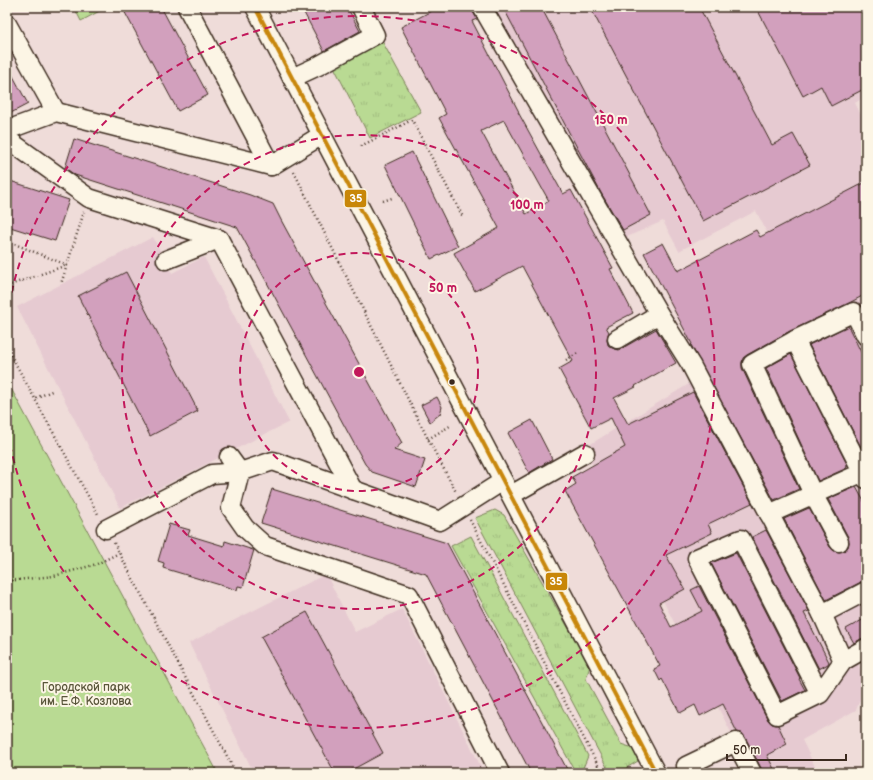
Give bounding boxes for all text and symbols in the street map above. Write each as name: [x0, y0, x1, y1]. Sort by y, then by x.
text: 150 m: [595, 113, 627, 128]
line badge: 35: [344, 189, 367, 208]
text: 35: [350, 192, 363, 205]
text: 100 m: [510, 198, 544, 213]
text: 50 m: [429, 281, 457, 296]
centre of rings: [352, 365, 366, 379]
unlabelled marker: [447, 377, 457, 387]
line badge: 35: [545, 572, 568, 591]
text: 35: [550, 575, 563, 588]
park label: Городской парк им. Е.Ф. Козлова: [40, 680, 132, 709]
scale bar: [727, 736, 846, 762]
text: 50 m: [733, 743, 760, 758]

